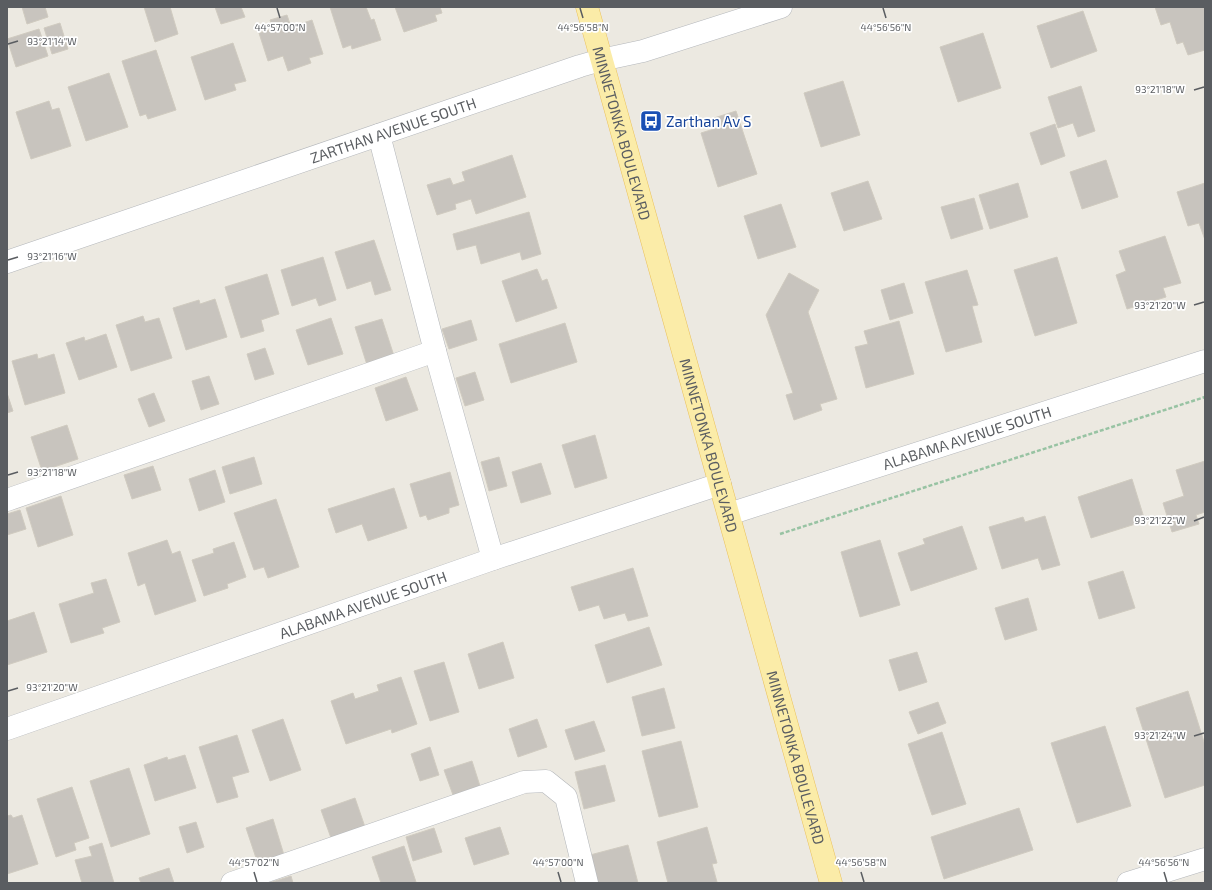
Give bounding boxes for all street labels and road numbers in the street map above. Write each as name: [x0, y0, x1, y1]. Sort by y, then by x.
street label: MINNETONKA BOULEVARD: [589, 44, 655, 222]
street label: ZARTHAN AVENUE SOUTH: [308, 93, 479, 167]
street label: MINNETONKA BOULEVARD: [676, 356, 742, 534]
street label: ALABAMA AVENUE SOUTH: [880, 402, 1054, 473]
street label: ALABAMA AVENUE SOUTH: [277, 567, 449, 642]
street label: MINNETONKA BOULEVARD: [763, 668, 829, 846]

